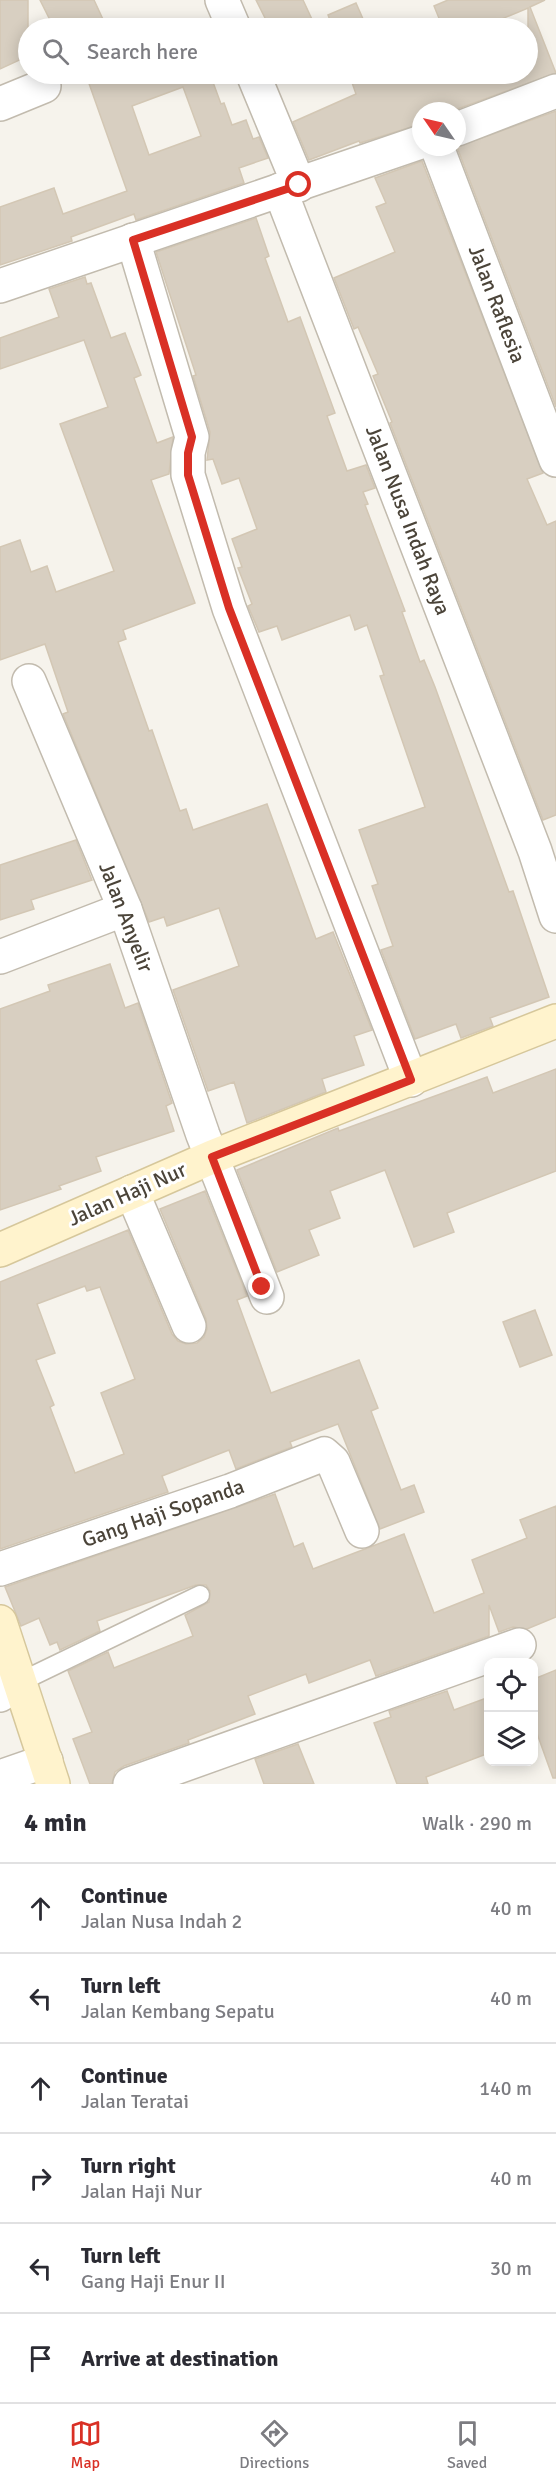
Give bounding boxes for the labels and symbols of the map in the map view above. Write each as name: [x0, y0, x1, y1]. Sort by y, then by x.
north arrow: [412, 102, 466, 156]
route start: [285, 171, 311, 197]
street label: Jalan Raflesia: [463, 241, 531, 367]
street label: Jalan Nusa Indah Raya: [360, 421, 456, 619]
street label: Jalan Anyelir: [93, 858, 159, 976]
street label: Jalan Haji Nur: [64, 1156, 191, 1232]
route end: [248, 1273, 274, 1299]
street label: Gang Haji Sopanda: [78, 1473, 248, 1553]

